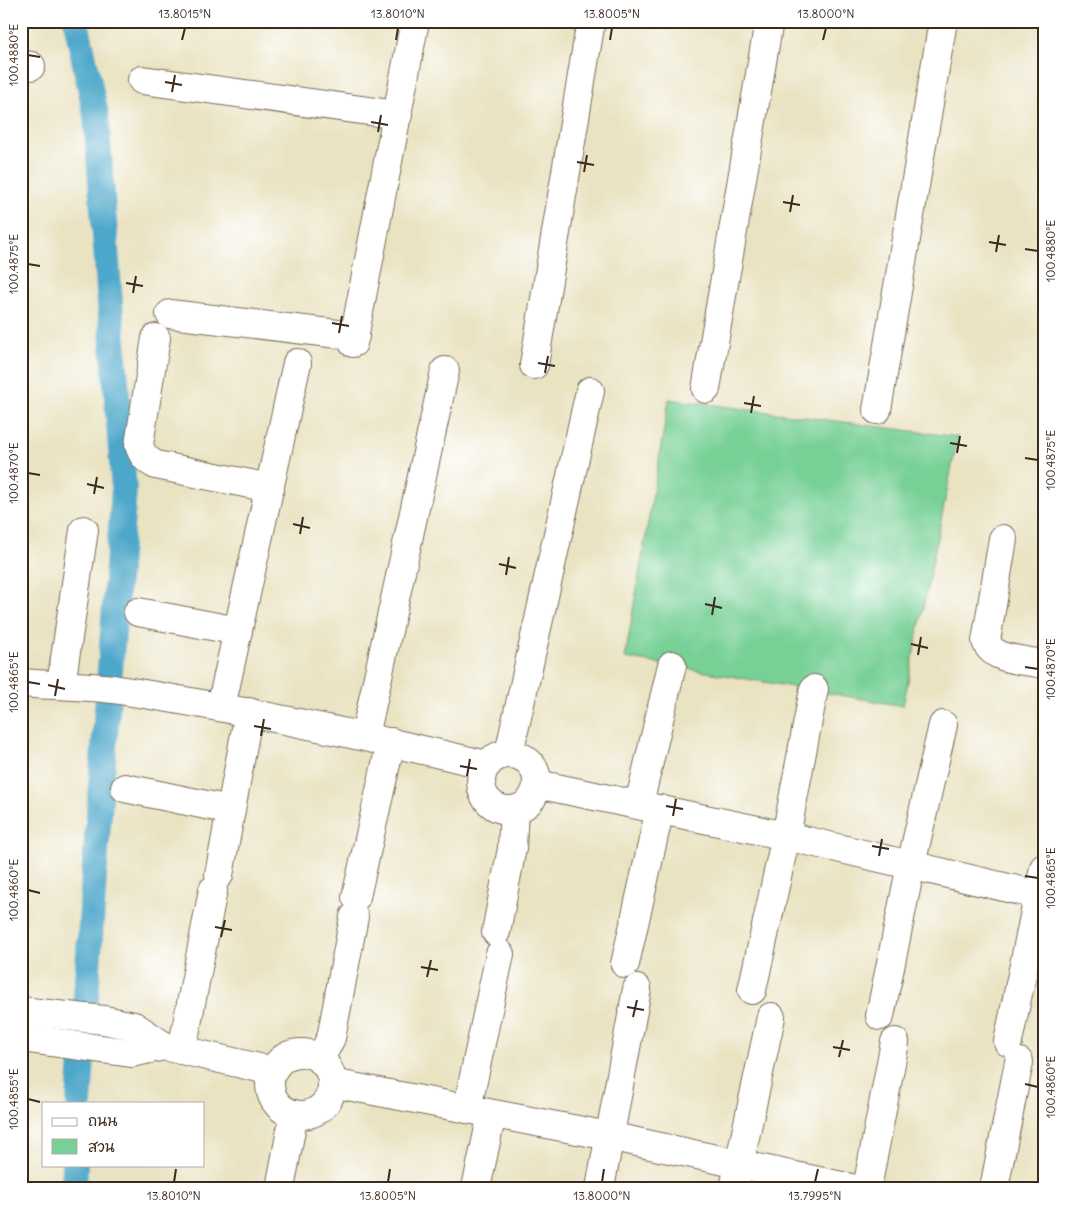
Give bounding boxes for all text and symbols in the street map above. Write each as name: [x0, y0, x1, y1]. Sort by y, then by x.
text: 13.8015°N: [159, 6, 211, 21]
text: 13.8010°N: [371, 6, 425, 21]
text: 13.8005°N: [584, 6, 640, 21]
text: 13.8000°N: [798, 6, 854, 21]
text: 100.4880°E: [6, 24, 21, 86]
text: 100.4880°E: [1043, 220, 1058, 282]
text: 100.4875°E: [6, 234, 21, 294]
text: 100.4875°E: [1043, 430, 1058, 490]
text: 100.4870°E: [6, 442, 21, 504]
text: 100.4870°E: [1043, 638, 1058, 700]
text: 100.4865°E: [6, 651, 21, 713]
text: 100.4865°E: [1043, 847, 1058, 909]
text: 100.4860°E: [6, 859, 21, 921]
text: 100.4860°E: [1043, 1056, 1058, 1118]
text: 100.4855°E: [6, 1068, 21, 1130]
legend: [42, 1102, 205, 1166]
text: ถนน: [88, 1111, 117, 1130]
text: สวน: [88, 1137, 115, 1156]
text: 13.8010°N: [147, 1188, 201, 1203]
text: 13.8005°N: [360, 1188, 416, 1203]
text: 13.8000°N: [574, 1188, 630, 1203]
text: 13.7995°N: [789, 1188, 841, 1203]

